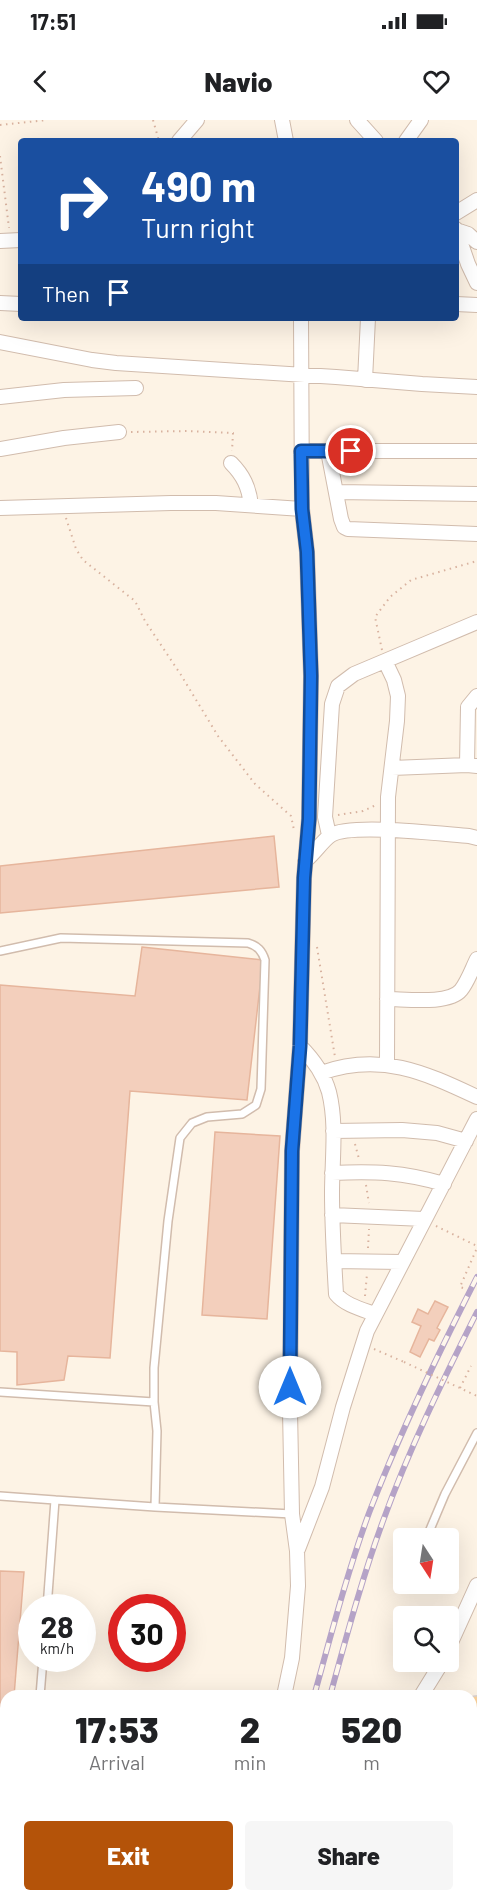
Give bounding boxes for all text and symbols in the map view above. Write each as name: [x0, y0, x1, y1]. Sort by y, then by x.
text: 17:51: [30, 8, 76, 34]
icon: back: [24, 65, 57, 98]
text: Navio: [204, 65, 273, 97]
icon: heart: [420, 65, 453, 98]
text: 490 m: [141, 160, 256, 210]
icon: right: [42, 162, 120, 240]
text: Turn right: [141, 211, 255, 243]
icon: arrive: [102, 276, 135, 309]
text: Then: [42, 280, 90, 306]
pin: [325, 425, 376, 476]
icon: arrive: [334, 434, 367, 467]
position arrow: [258, 1355, 322, 1419]
north arrow: [393, 1528, 459, 1594]
map controls: [393, 1528, 459, 1672]
speed limit sign: 30: [108, 1594, 186, 1672]
button: search: [393, 1606, 459, 1672]
text: 28: [40, 1608, 74, 1644]
text: km/h: [40, 1639, 74, 1657]
text: 17:53: [75, 1707, 159, 1750]
text: 2: [240, 1707, 260, 1750]
text: 520: [341, 1707, 402, 1750]
text: Arrival: [89, 1750, 145, 1774]
text: min: [234, 1750, 266, 1774]
text: m: [363, 1750, 380, 1774]
button: Exit: [24, 1821, 233, 1890]
button: Share: [245, 1821, 453, 1890]

